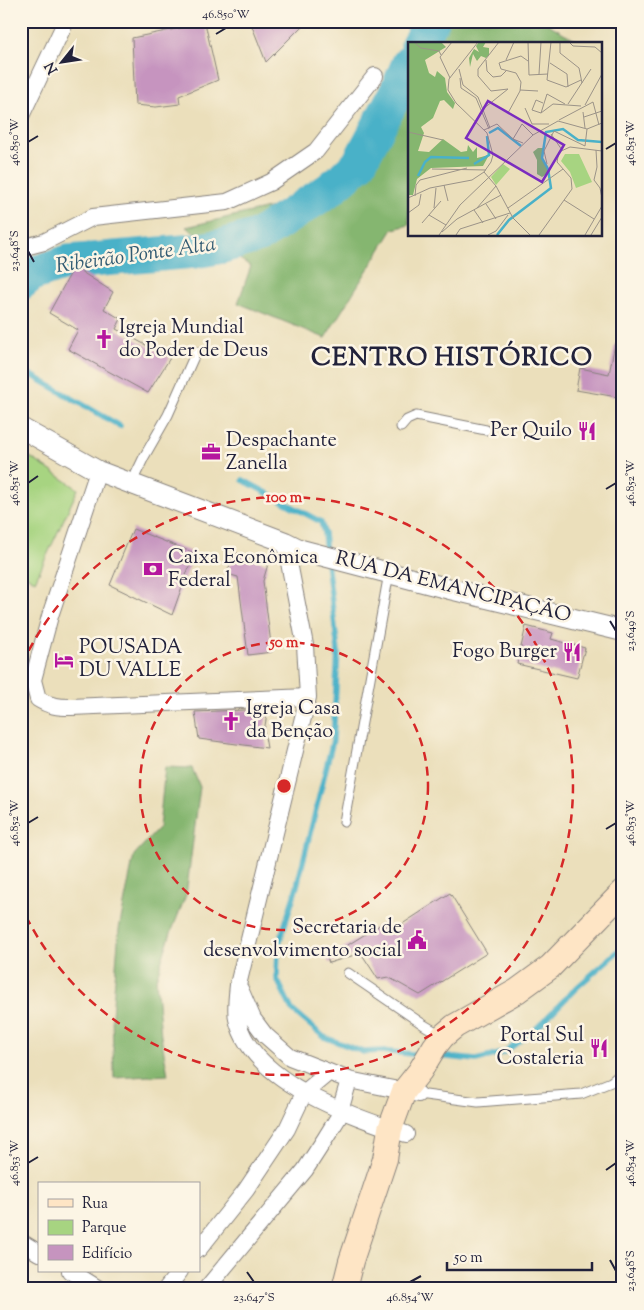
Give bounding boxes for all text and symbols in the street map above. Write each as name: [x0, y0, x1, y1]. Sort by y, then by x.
text: 46.850°W: [202, 6, 250, 24]
north arrow: [38, 38, 88, 88]
inset map: [408, 42, 602, 236]
text: N: [41, 58, 64, 77]
text: 46.850°W: [6, 118, 24, 166]
text: 46.851°W: [622, 120, 640, 166]
text: 23.648°S: [6, 230, 24, 272]
water label: Ribeirão Ponte Alta: [54, 230, 218, 282]
place label: Igreja Mundial do Poder de Deus: [119, 314, 268, 366]
church icon: Igreja Mundial do Poder de Deus: [93, 328, 115, 350]
district label: CENTRO HISTÓRICO: [311, 340, 593, 377]
place label: Per Quilo: [490, 417, 572, 446]
restaurant icon: Per Quilo: [576, 420, 598, 442]
place label: Despachante Zanella: [226, 427, 337, 479]
office icon: Despachante Zanella: [200, 441, 222, 463]
text: 46.852°W: [622, 459, 640, 506]
text: 46.851°W: [6, 460, 24, 506]
text: 100 m: [266, 488, 303, 509]
place label: Caixa Econômica Federal: [168, 544, 318, 596]
street label: RUA DA EMANCIPAÇÃO: [332, 545, 574, 631]
bank icon: Caixa Econômica Federal: [142, 558, 164, 580]
text: 23.649°S: [622, 611, 640, 651]
text: 50 m: [269, 633, 299, 654]
place label: POUSADA DU VALLE: [79, 634, 182, 686]
place label: Fogo Burger: [452, 638, 557, 667]
restaurant icon: Fogo Burger: [561, 641, 583, 663]
hotel icon: POUSADA DU VALLE: [53, 649, 75, 671]
place label: Igreja Casa da Benção: [246, 695, 340, 747]
church icon: Igreja Casa da Benção: [220, 710, 242, 732]
centre of rings: [275, 777, 293, 795]
text: 46.852°W: [6, 799, 24, 846]
text: 46.853°W: [622, 799, 640, 846]
place label: Secretaria de desenvolvimento social: [203, 914, 402, 966]
public building icon: Secretaria de desenvolvimento social: [406, 929, 428, 951]
place label: Portal Sul Costaleria: [496, 1022, 584, 1074]
restaurant icon: Portal Sul Costaleria: [588, 1037, 610, 1059]
text: 46.853°W: [6, 1139, 24, 1186]
text: 46.854°W: [622, 1139, 640, 1187]
legend: [38, 1182, 200, 1272]
text: Rua: [82, 1194, 108, 1215]
text: Parque: [82, 1218, 126, 1239]
scale bar: [447, 1240, 592, 1272]
text: Edifício: [82, 1244, 132, 1265]
text: 50 m: [453, 1248, 483, 1269]
text: 23.648°S: [622, 1250, 640, 1292]
text: 23.647°S: [233, 1289, 275, 1307]
text: 46.854°W: [386, 1289, 434, 1307]

